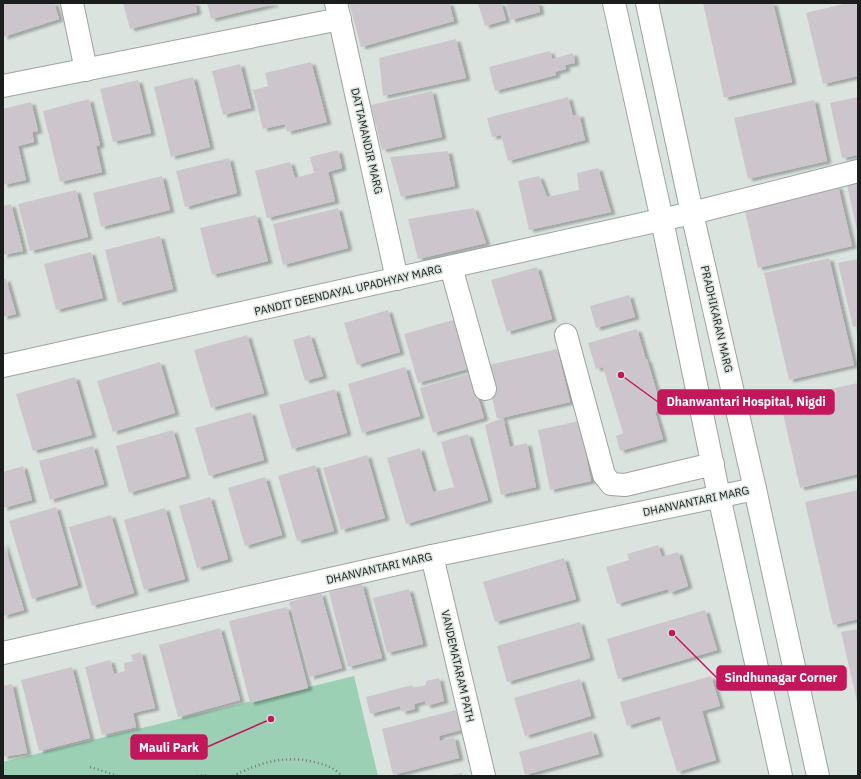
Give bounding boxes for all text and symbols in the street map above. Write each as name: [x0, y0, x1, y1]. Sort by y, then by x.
street label: DATTAMANDIR MARG: [348, 87, 386, 195]
street label: PANDIT DEENDAYAL UPADHYAY MARG: [253, 262, 443, 318]
street label: PRADHIKARAN MARG: [698, 264, 736, 374]
callout: Dhanwantari Hospital, Nigdi: [658, 390, 834, 414]
text: Dhanwantari Hospital, Nigdi: [666, 394, 826, 409]
street label: DHANVANTARI MARG: [642, 483, 750, 519]
street label: DHANVANTARI MARG: [325, 549, 433, 587]
street label: VANDEMATARAM PATH: [438, 608, 478, 724]
callout: Sindhunagar Corner: [717, 666, 846, 690]
text: Sindhunagar Corner: [725, 670, 838, 685]
callout: Mauli Park: [131, 735, 207, 759]
text: Mauli Park: [139, 740, 199, 755]

